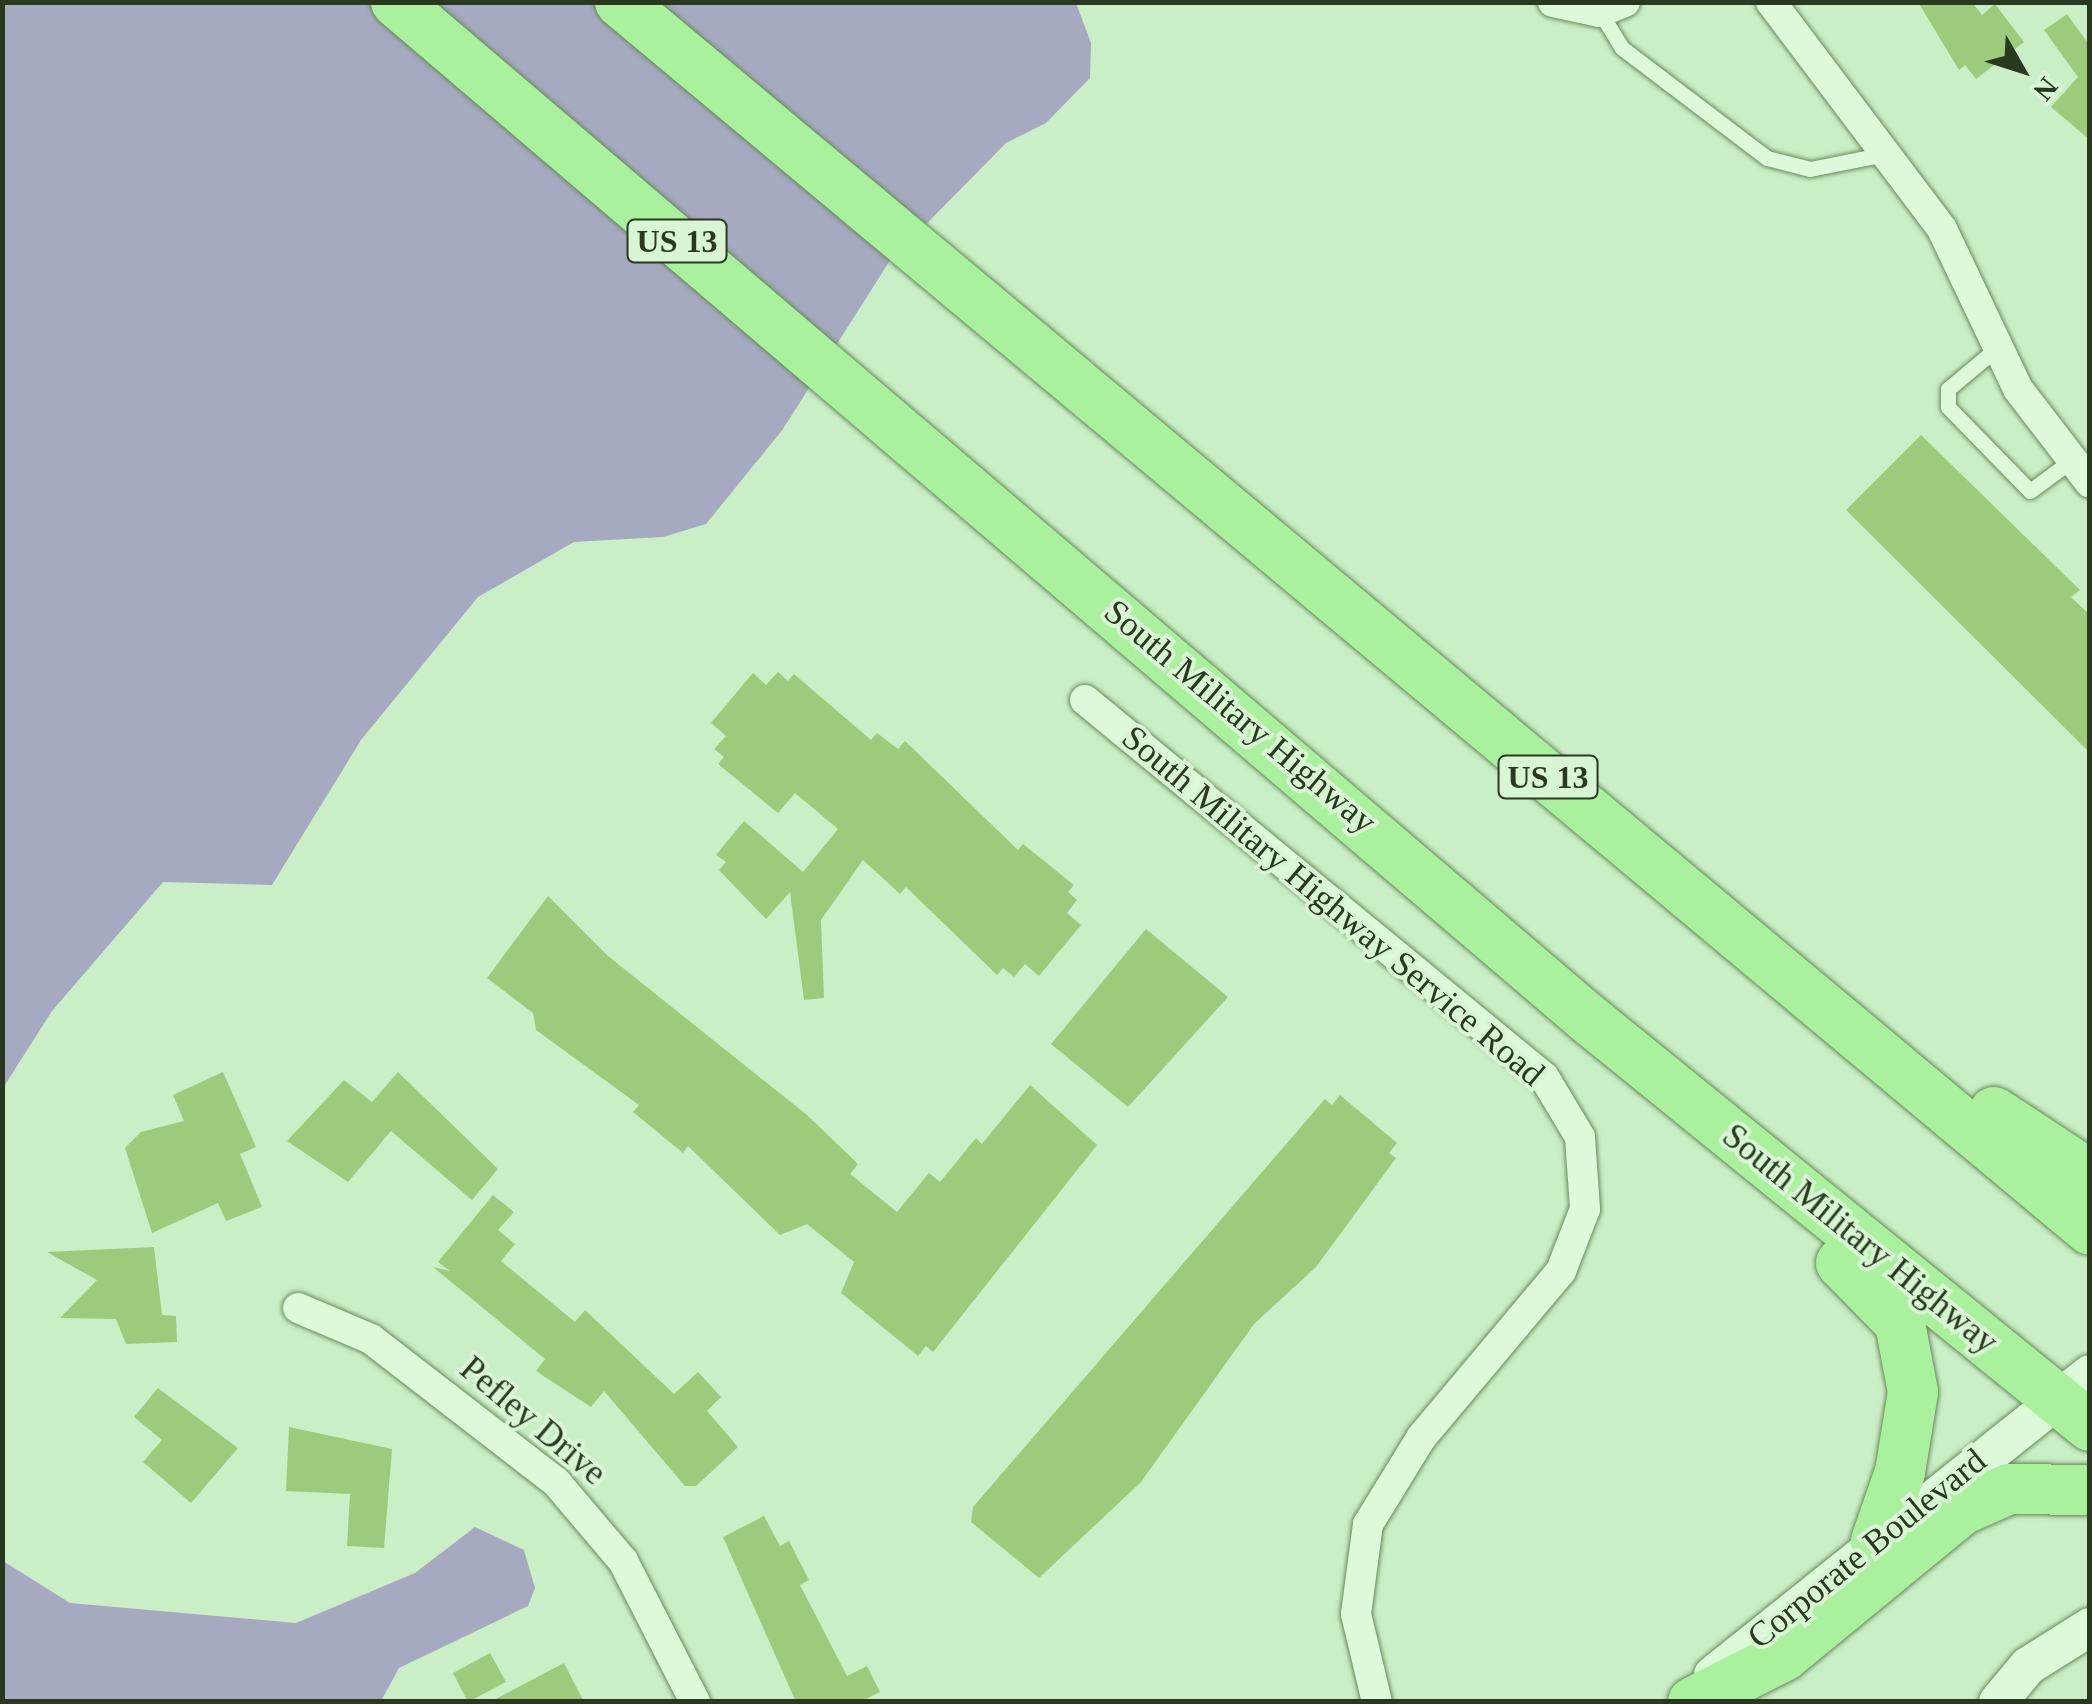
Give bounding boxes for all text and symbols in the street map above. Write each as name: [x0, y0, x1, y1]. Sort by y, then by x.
north arrow: [1972, 20, 2072, 120]
text: N: [2027, 72, 2064, 107]
road number: US 13: [624, 214, 730, 268]
street label: South Military Highway: [1095, 591, 1385, 843]
street label: South Military Highway Service Road: [1113, 717, 1553, 1095]
road number: US 13: [1496, 750, 1600, 804]
street label: South Military Highway: [1714, 1115, 2006, 1363]
street label: Pefley Drive: [451, 1348, 615, 1494]
street label: Corporate Boulevard: [1739, 1440, 1995, 1658]

